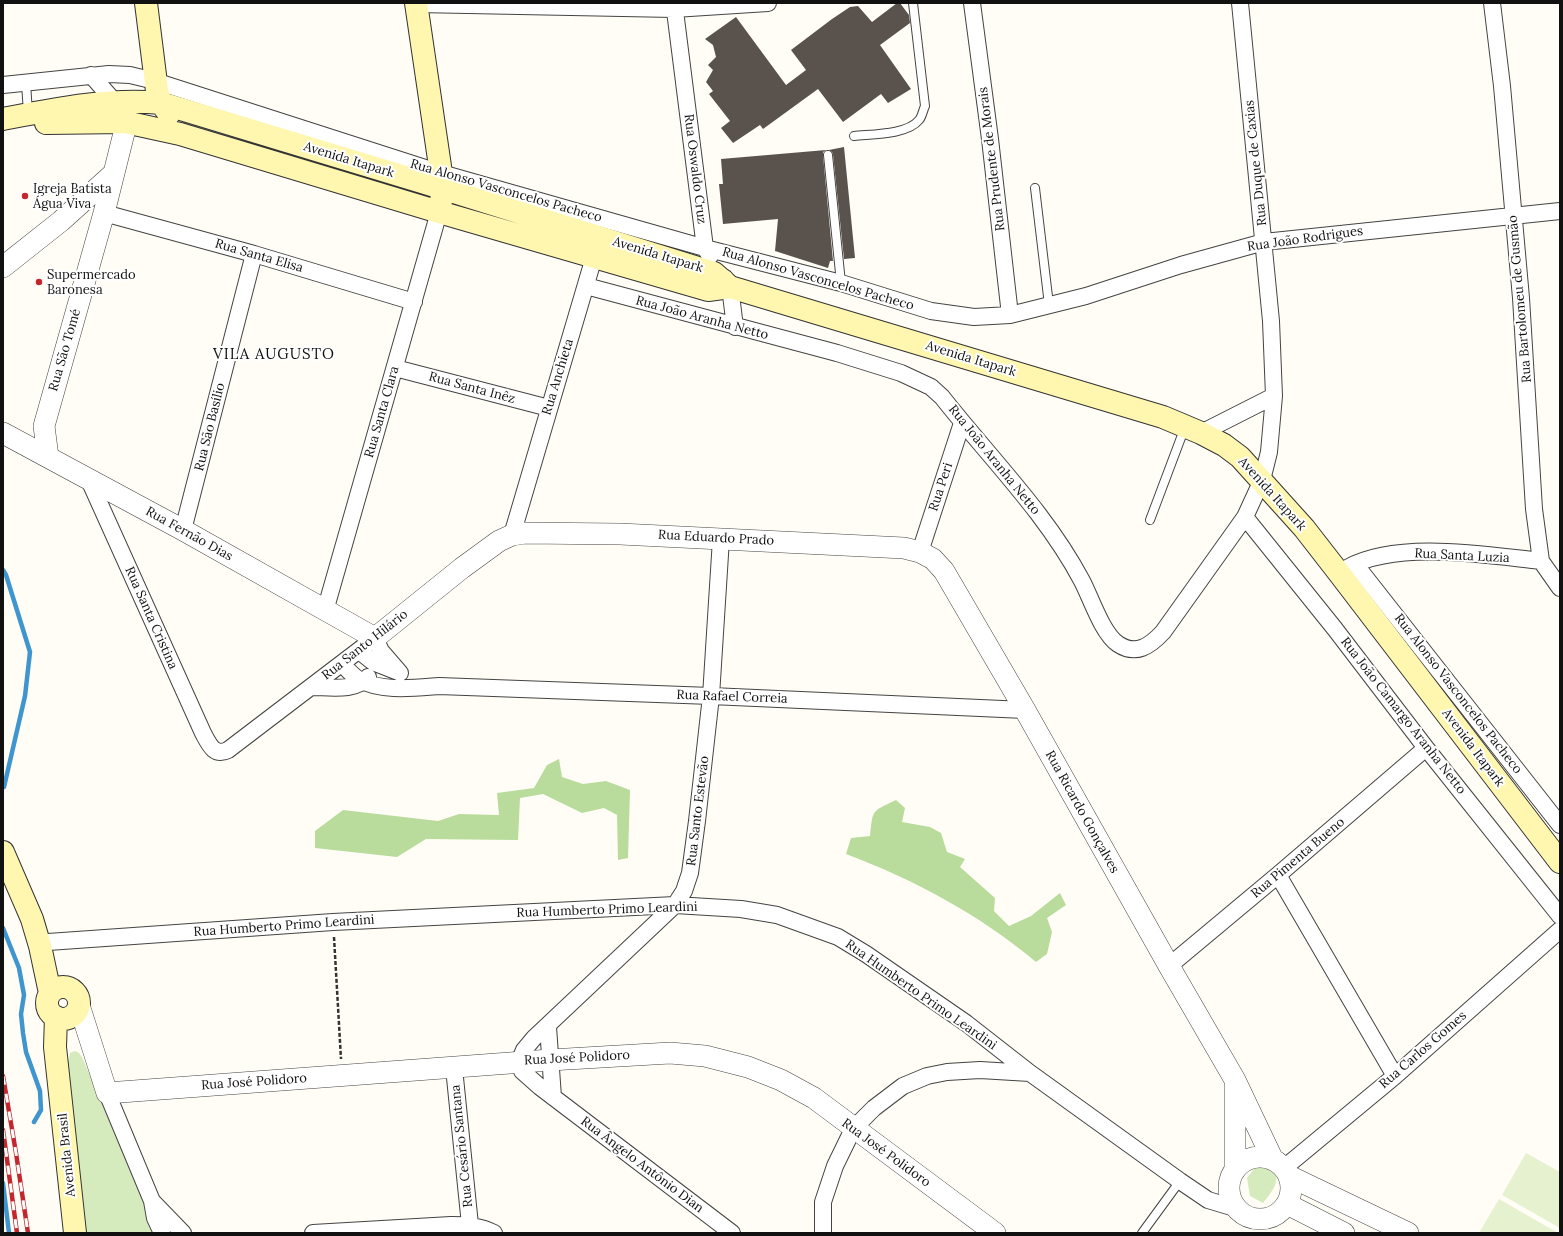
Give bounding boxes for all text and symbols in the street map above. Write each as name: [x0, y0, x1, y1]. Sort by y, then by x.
street label: Rua Prudente de Morais: [975, 86, 1009, 232]
street label: Rua Duque de Caxias: [1242, 99, 1270, 227]
street label: Rua Oswaldo Cruz: [681, 113, 709, 225]
street label: Avenida Itapark: [302, 139, 396, 181]
street label: Rua Alonso Vasconcelos Pacheco: [408, 156, 604, 226]
place label: Igreja Batista Água Viva: [33, 181, 112, 212]
marker: Igreja Batista Água Viva: [20, 191, 30, 201]
street label: Rua Bartolomeu de Gusmão: [1505, 215, 1535, 383]
street label: Rua João Rodrigues: [1246, 223, 1364, 255]
street label: Avenida Itapark: [611, 234, 705, 276]
street label: Rua Santa Elisa: [213, 236, 305, 276]
street label: Rua Alonso Vasconcelos Pacheco: [720, 244, 916, 314]
place label: Supermercado Baronesa: [47, 267, 136, 298]
marker: Supermercado Baronesa: [34, 277, 44, 287]
street label: Rua João Aranha Netto: [634, 293, 770, 343]
street label: Rua São Tomé: [46, 307, 84, 393]
street label: Rua Anchieta: [539, 337, 577, 417]
street label: Avenida Itapark: [924, 338, 1018, 380]
district label: VILA AUGUSTO: [213, 346, 335, 364]
street label: Rua Santa Clara: [361, 364, 403, 460]
street label: Rua Santa Inêz: [427, 369, 517, 407]
street label: Rua São Basílio: [191, 381, 229, 473]
street label: Rua João Aranha Netto: [945, 402, 1043, 518]
street label: Avenida Itapark: [1235, 454, 1309, 534]
street label: Rua Peri: [926, 461, 956, 513]
street label: Rua Fernão Dias: [143, 504, 235, 564]
street label: Rua Eduardo Prado: [658, 527, 774, 549]
street label: Rua Santa Luzia: [1414, 546, 1510, 566]
street label: Rua Santa Cristina: [121, 564, 181, 672]
street label: Rua Santo Hilário: [319, 607, 411, 683]
street label: Rua Alonso Vasconcelos Pacheco: [1391, 611, 1525, 777]
street label: Rua João Camargo Aranha Netto: [1337, 634, 1469, 798]
street label: Rua Rafael Correia: [676, 687, 788, 707]
street label: Avenida Itapark: [1439, 706, 1507, 790]
street label: Rua Ricardo Gonçalves: [1042, 748, 1122, 876]
street label: Rua Santo Estevão: [684, 755, 712, 867]
street label: Rua Pimenta Bueno: [1248, 814, 1348, 902]
street label: Rua Humberto Primo Leardini: [516, 899, 698, 921]
street label: Rua Humberto Primo Leardini: [193, 912, 375, 940]
street label: Rua Humberto Primo Leardini: [842, 937, 1000, 1053]
street label: Rua Carlos Gomes: [1376, 1008, 1470, 1092]
street label: Rua José Polidoro: [524, 1047, 630, 1069]
street label: Rua José Polidoro: [201, 1071, 307, 1093]
street label: Rua Cesário Santana: [448, 1084, 476, 1208]
street label: Avenida Brasil: [55, 1112, 79, 1198]
street label: Rua Ângelo Antônio Dian: [577, 1114, 707, 1216]
street label: Rua José Polidoro: [839, 1116, 933, 1190]

